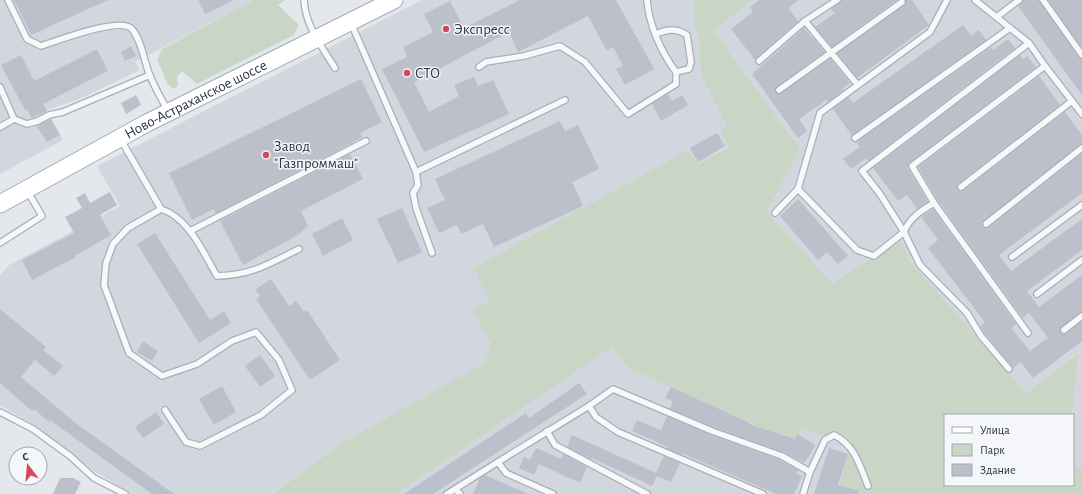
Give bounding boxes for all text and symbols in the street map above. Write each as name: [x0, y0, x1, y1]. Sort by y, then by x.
place label: Экспресс: [454, 22, 510, 37]
marker: Экспресс: [441, 24, 451, 34]
street label: Ново-Астраханское шоссе: [122, 57, 269, 141]
place label: СТО: [415, 66, 440, 81]
marker: СТО: [402, 68, 412, 78]
place label: Завод "Газпроммаш": [274, 139, 358, 171]
marker: Завод "Газпроммаш": [261, 150, 271, 160]
legend: [944, 414, 1074, 486]
text: Улица: [980, 424, 1010, 436]
text: Парк: [980, 444, 1005, 456]
north arrow: [8, 446, 48, 486]
text: С: [21, 451, 30, 463]
text: Здание: [980, 464, 1016, 476]

